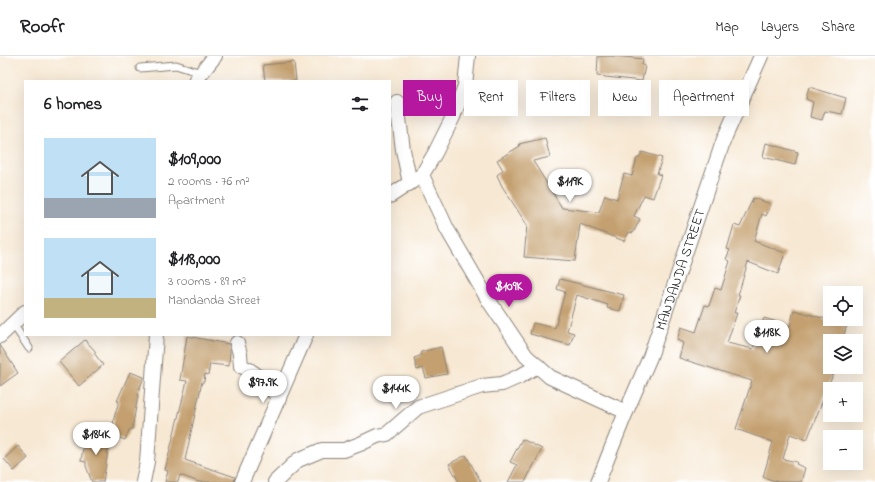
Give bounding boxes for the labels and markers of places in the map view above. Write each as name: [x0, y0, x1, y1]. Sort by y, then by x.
pin: $119K: [542, 169, 598, 203]
pin: $109K: [481, 274, 537, 308]
pin: $118K: [739, 320, 795, 354]
pin: $97.9K: [230, 370, 296, 404]
pin: $144K: [368, 376, 424, 410]
pin: $184K: [68, 422, 124, 456]

